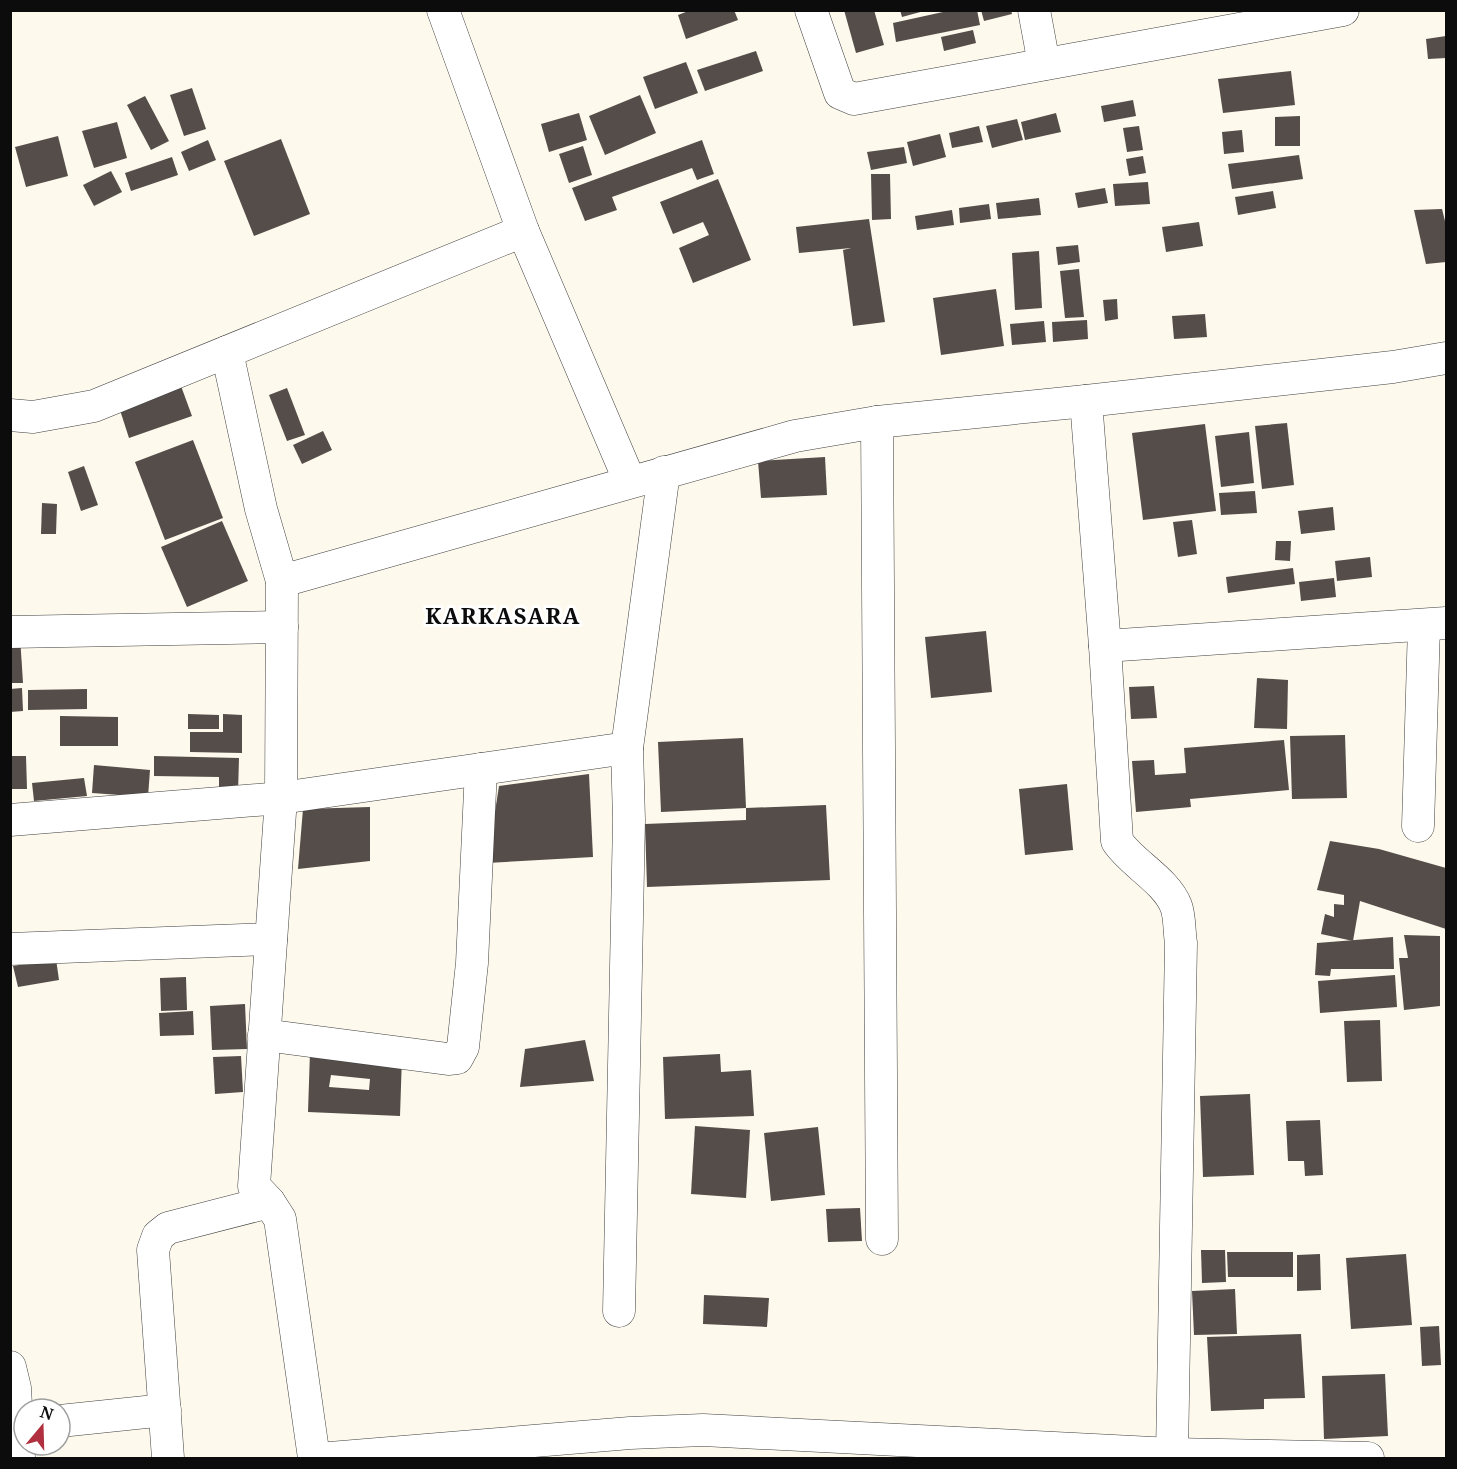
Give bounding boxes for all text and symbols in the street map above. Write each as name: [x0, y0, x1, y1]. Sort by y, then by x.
district label: KARKASARA: [425, 600, 581, 630]
north arrow: [12, 1397, 72, 1457]
text: N: [37, 1400, 57, 1425]

